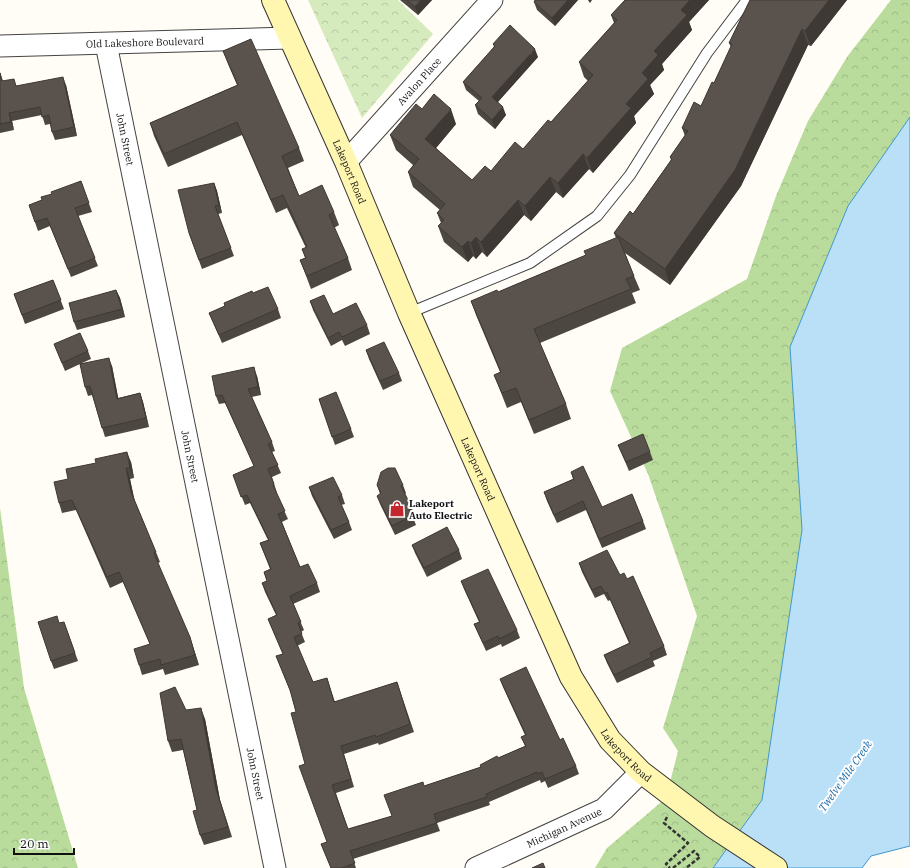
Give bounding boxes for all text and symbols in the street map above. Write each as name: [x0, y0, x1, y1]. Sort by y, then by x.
street label: Old Lakeshore Boulevard: [86, 34, 204, 50]
street label: Avalon Place: [394, 54, 444, 108]
street label: John Street: [114, 112, 137, 167]
street label: Lakeport Road: [330, 137, 369, 206]
street label: John Street: [179, 429, 202, 484]
street label: Lakeport Road: [459, 435, 498, 503]
place label: Lakeport Auto Electric: [409, 497, 473, 522]
shop icon: Lakeport Auto Electric: [388, 500, 406, 518]
street label: Lakeport Road: [598, 726, 654, 784]
water label: Twelve Mile Creek: [815, 738, 875, 814]
street label: John Street: [244, 746, 267, 802]
street label: Michigan Avenue: [524, 804, 604, 850]
scale bar: [14, 830, 74, 856]
text: 20 m: [20, 836, 49, 851]

